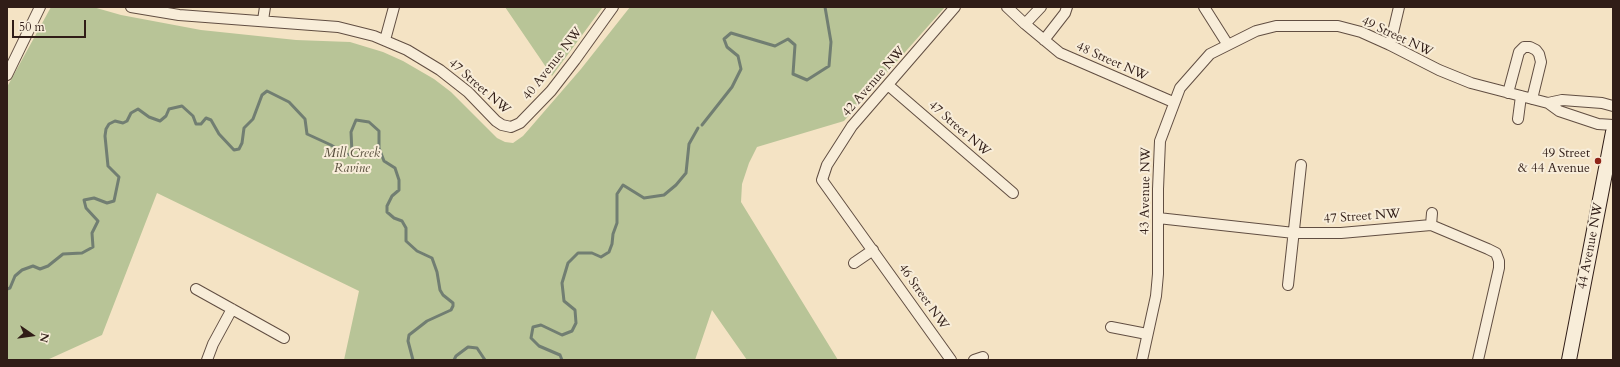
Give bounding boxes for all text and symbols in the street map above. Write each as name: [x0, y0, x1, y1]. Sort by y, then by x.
scale bar: [14, 12, 88, 38]
street label: 49 Street NW: [1359, 14, 1435, 60]
text: 50 m: [19, 19, 45, 35]
street label: 40 Avenue NW: [520, 25, 586, 103]
street label: 48 Street NW: [1074, 39, 1150, 85]
street label: 42 Avenue NW: [839, 44, 909, 120]
street label: 47 Street NW: [445, 56, 513, 118]
street label: 47 Street NW: [925, 98, 993, 160]
park label: Mill Creek Ravine: [324, 146, 380, 177]
place label: 49 Street & 44 Avenue: [1518, 146, 1590, 177]
street label: 43 Avenue NW: [1137, 147, 1155, 235]
marker: 49 Street & 44 Avenue: [1593, 156, 1603, 166]
street label: 44 Avenue NW: [1575, 201, 1607, 291]
street label: 47 Street NW: [1323, 207, 1401, 227]
street label: 46 Street NW: [895, 261, 951, 333]
north arrow: [12, 315, 52, 355]
text: N: [36, 331, 53, 344]

